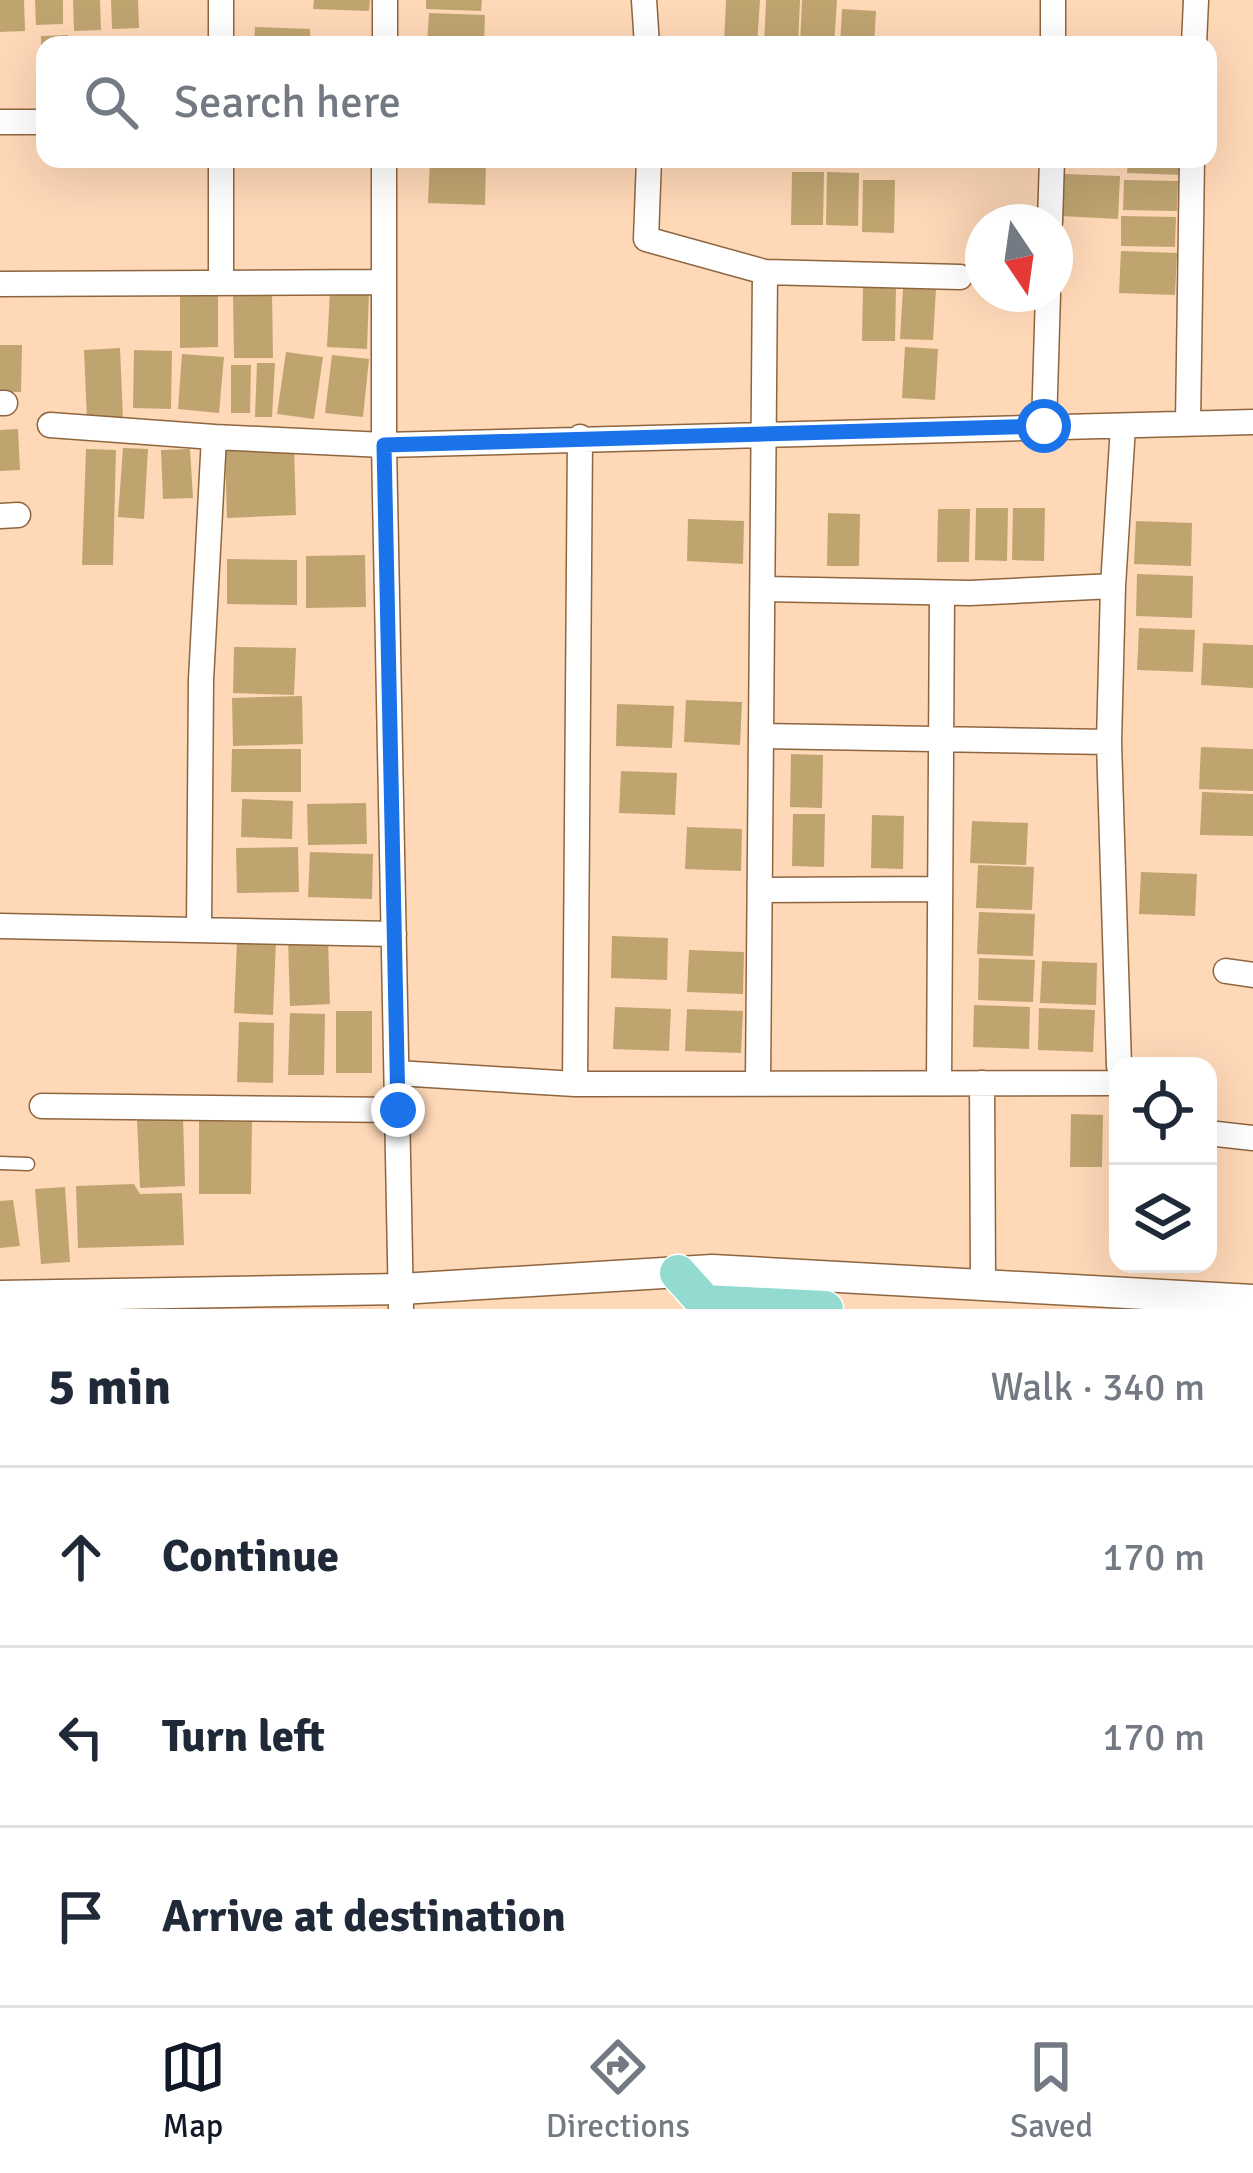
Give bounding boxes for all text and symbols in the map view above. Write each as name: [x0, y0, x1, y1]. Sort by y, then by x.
search box: [36, 36, 1217, 168]
icon: search: [78, 69, 144, 135]
text: Search here: [174, 75, 401, 130]
north arrow: [965, 204, 1073, 312]
route start: [1017, 399, 1071, 453]
map controls: [1109, 1057, 1217, 1273]
button: locate: [1109, 1057, 1217, 1165]
route end: [371, 1083, 425, 1137]
button: layers: [1109, 1165, 1217, 1273]
text: 5 min: [48, 1356, 171, 1419]
text: Walk · 340 m: [991, 1363, 1205, 1411]
icon: ahead: [48, 1524, 114, 1590]
text: Continue: [162, 1529, 339, 1584]
text: 170 m: [1102, 1533, 1205, 1581]
icon: left: [48, 1704, 114, 1770]
text: Turn left: [162, 1709, 325, 1764]
text: 170 m: [1102, 1713, 1205, 1761]
icon: arrive: [48, 1884, 114, 1950]
text: Arrive at destination: [162, 1889, 566, 1944]
tab: Map: [160, 2034, 226, 2147]
tab: Directions: [546, 2034, 690, 2147]
tab: Saved: [1010, 2034, 1093, 2147]

